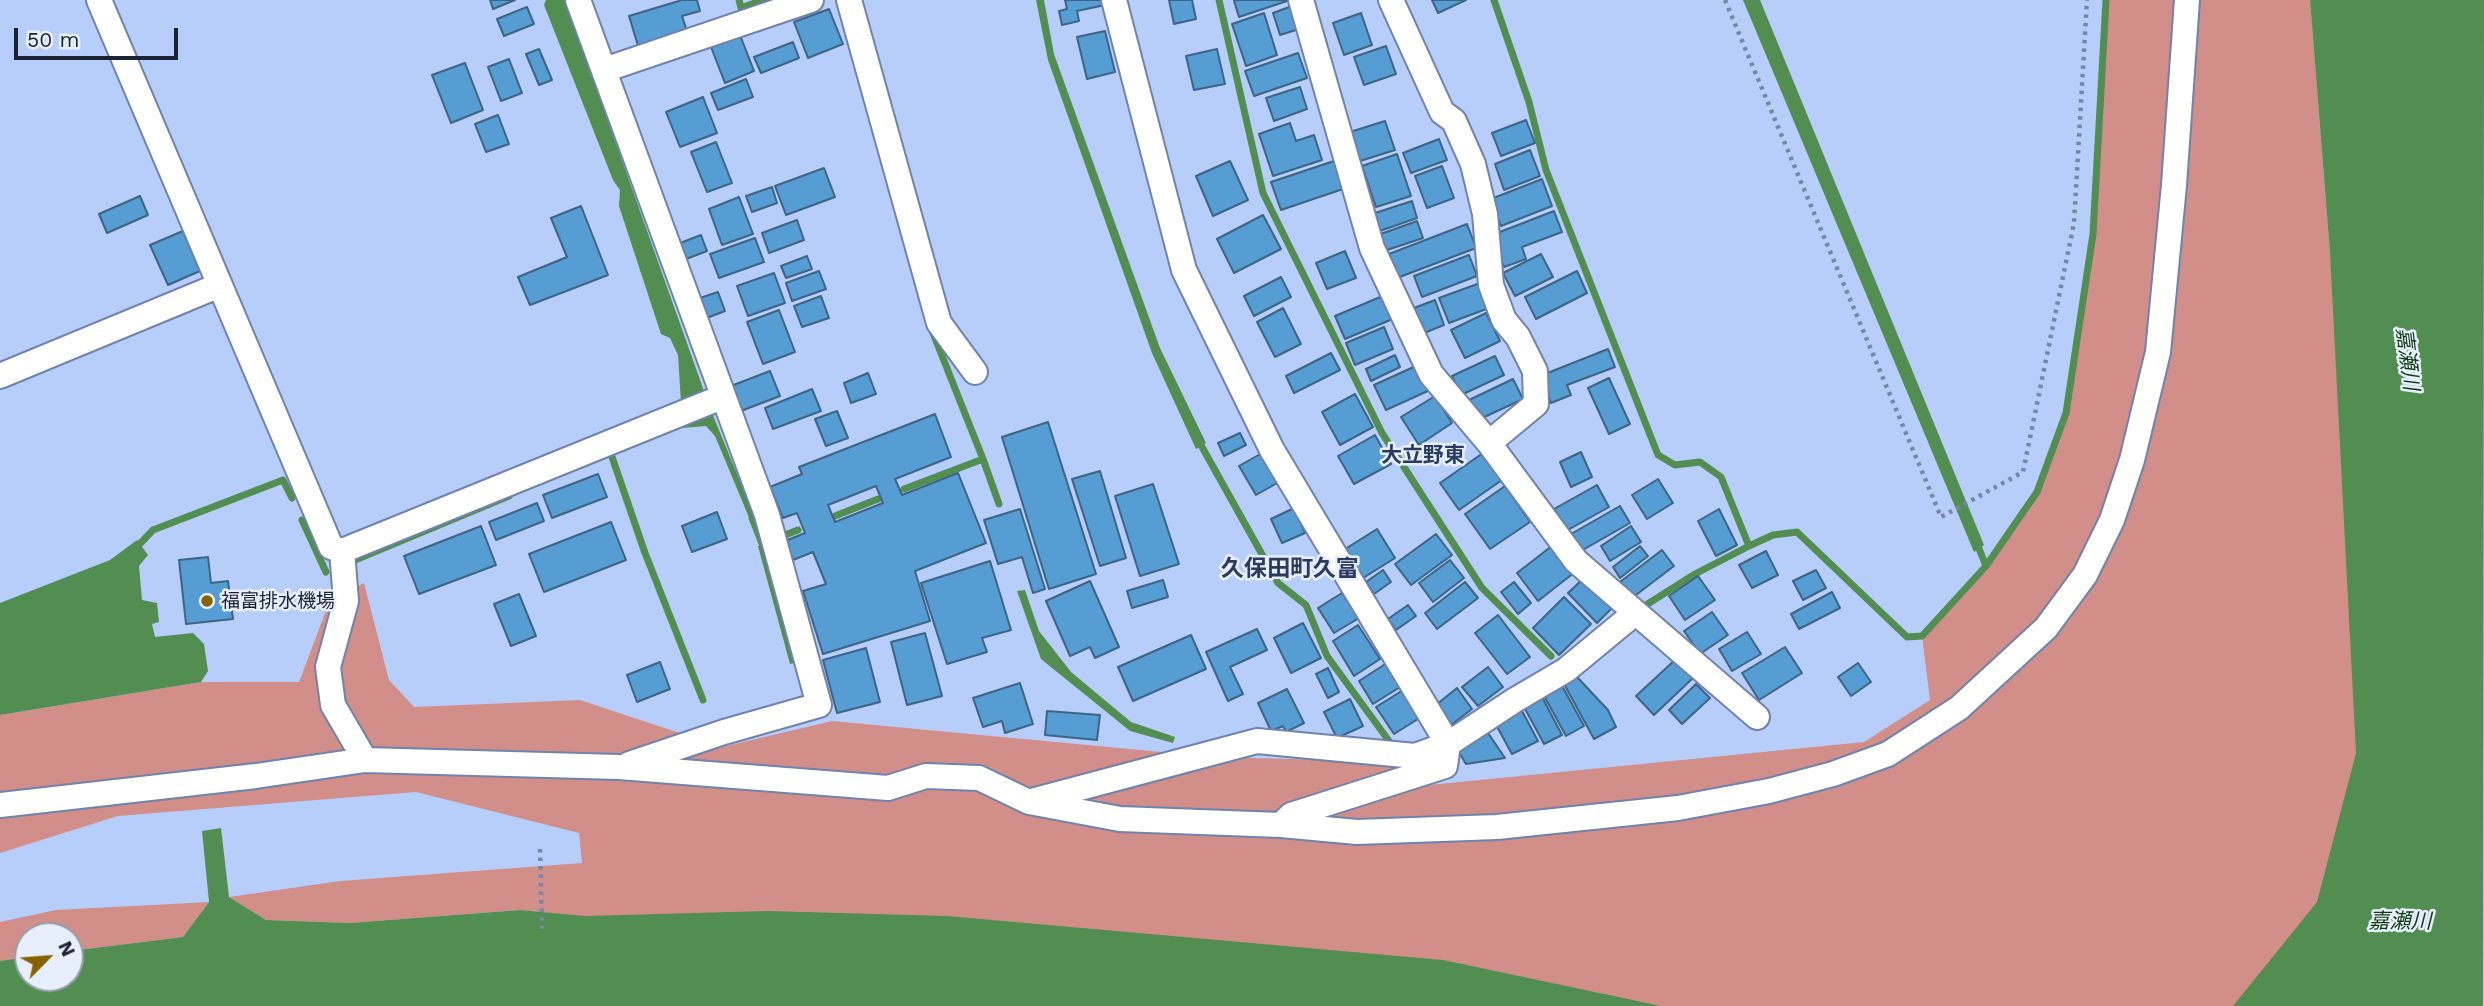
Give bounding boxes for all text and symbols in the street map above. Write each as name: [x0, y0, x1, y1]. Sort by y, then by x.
scale bar: [18, 14, 182, 58]
text: 50 m: [27, 27, 79, 52]
water label: 嘉瀬川: [2391, 326, 2423, 392]
district label: 大立野東: [1381, 443, 1465, 469]
district label: 久保田町久富: [1221, 555, 1359, 583]
place label: 福富排水機場: [221, 590, 335, 612]
marker: 福富排水機場: [199, 593, 215, 609]
water label: 嘉瀬川: [2369, 909, 2431, 935]
north arrow: [14, 922, 84, 992]
text: N: [53, 938, 80, 960]

